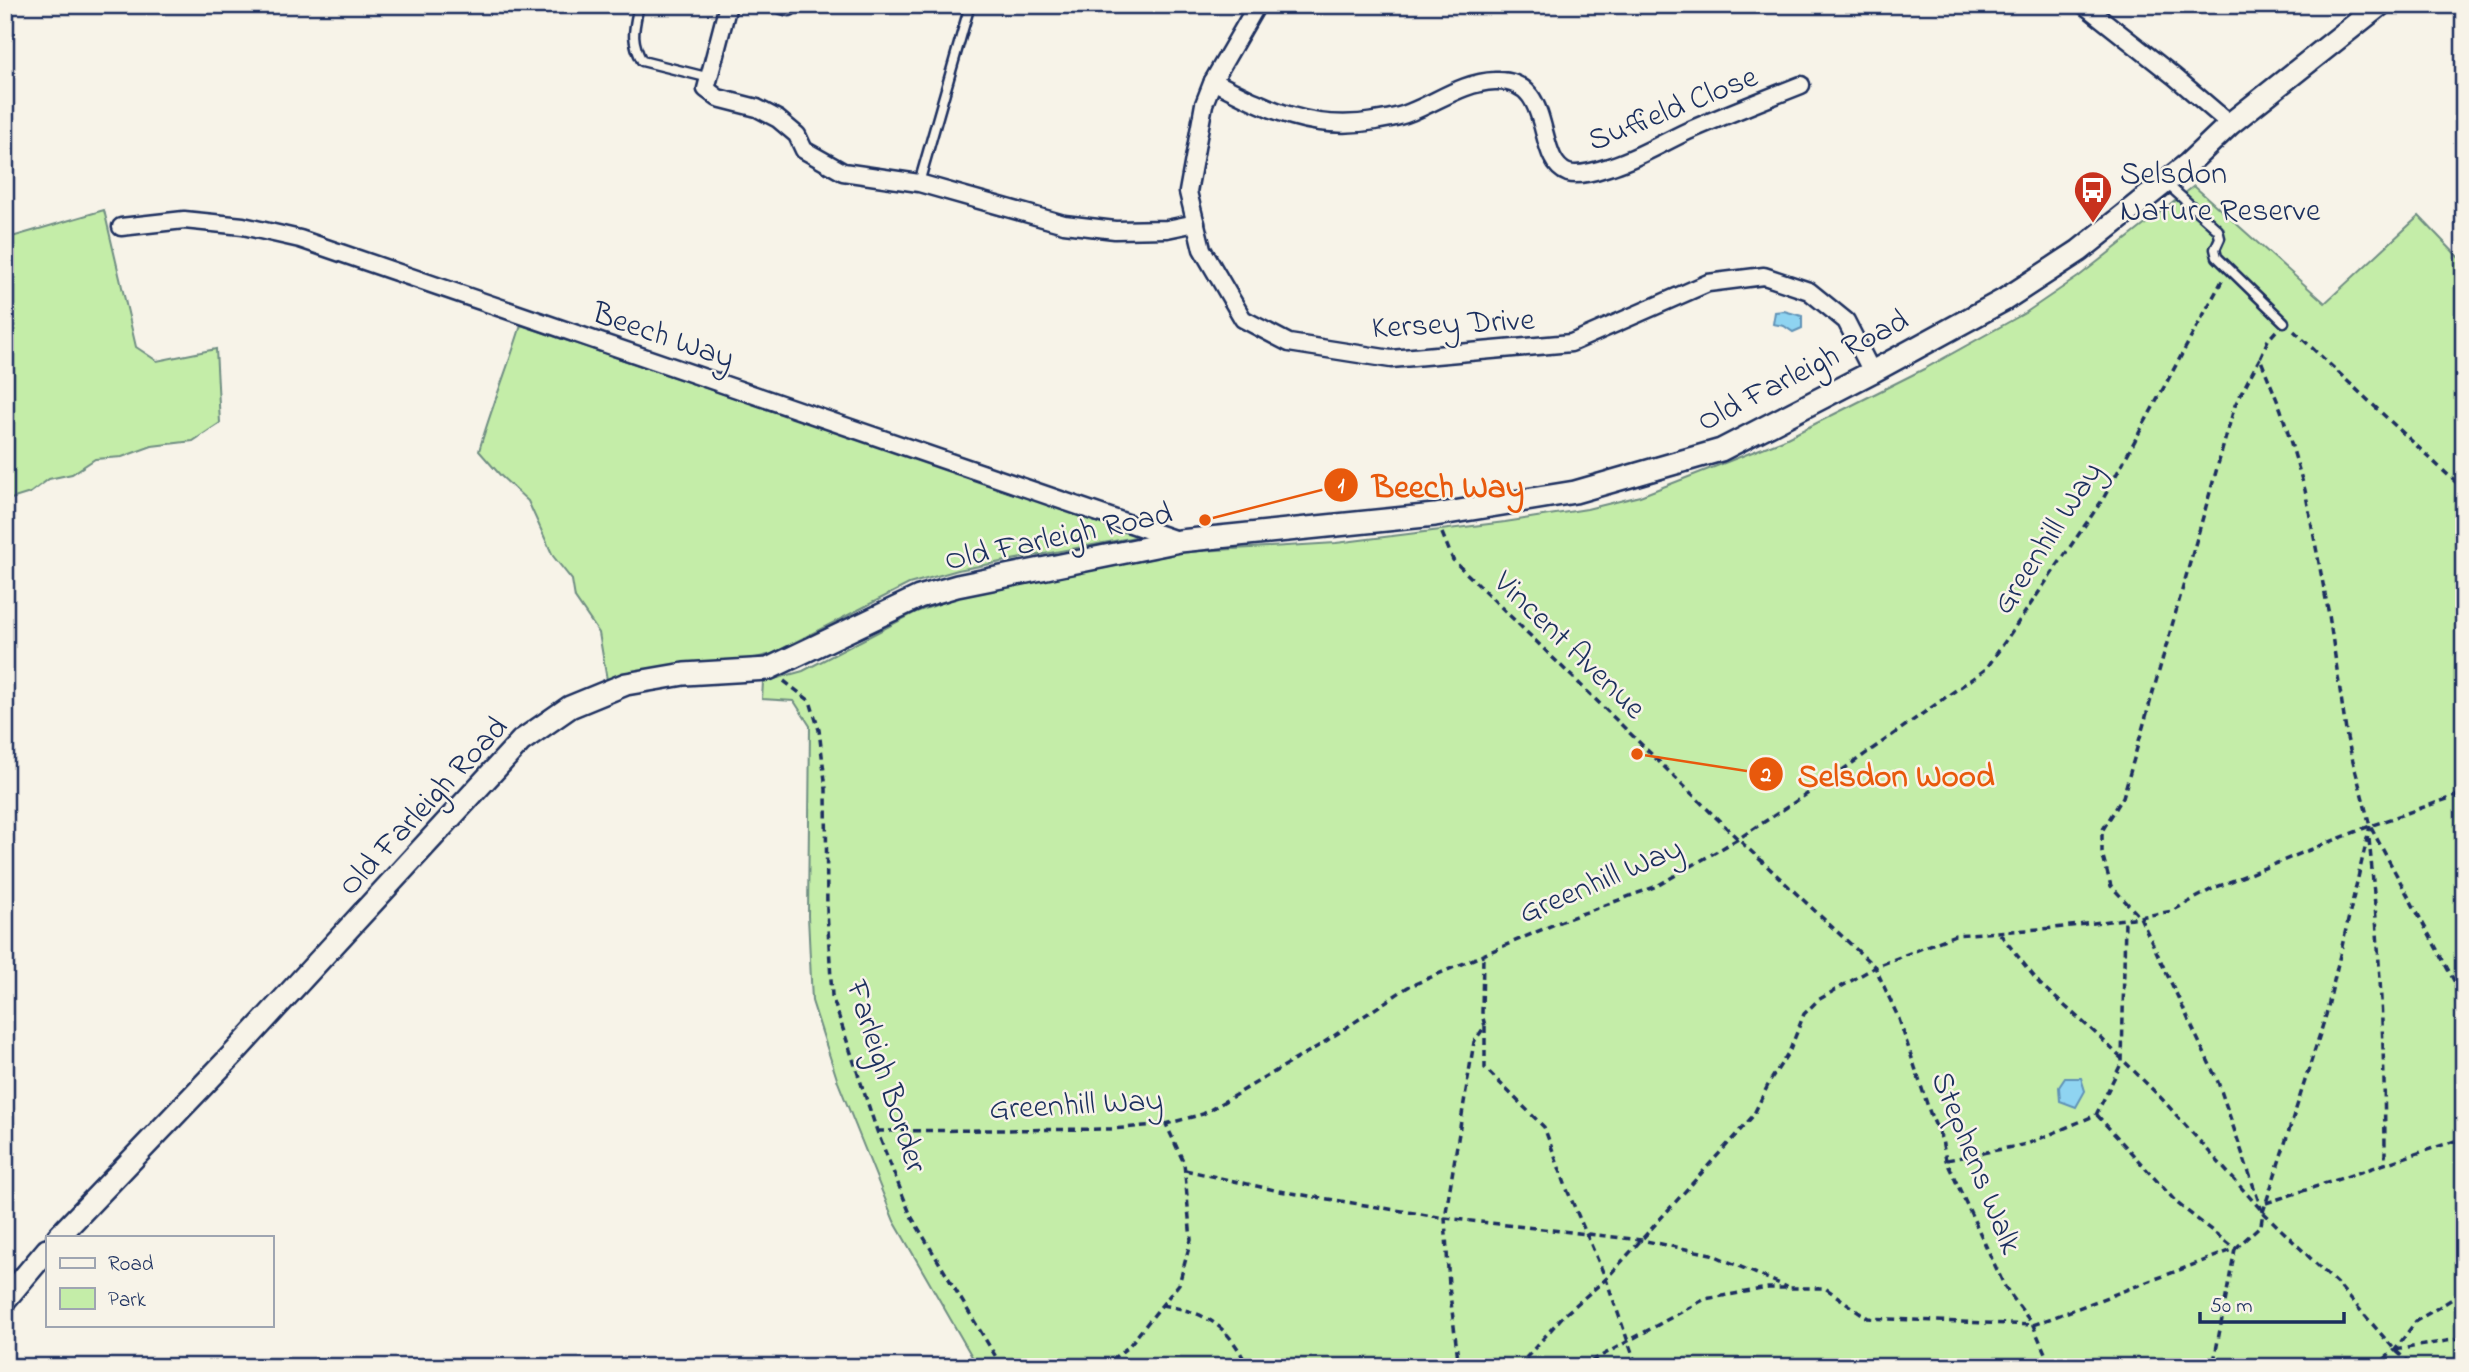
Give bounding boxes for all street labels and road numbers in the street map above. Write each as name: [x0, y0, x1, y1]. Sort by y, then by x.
street label: Suffield Close: [1581, 55, 1766, 166]
street label: Beech Way: [585, 291, 740, 384]
street label: Kersey Drive: [1371, 298, 1536, 353]
street label: Old Farleigh Road: [1690, 299, 1917, 446]
street label: Greenhill Way: [1982, 453, 2116, 625]
street label: Old Farleigh Road: [941, 491, 1177, 585]
street label: Vincent Avenue: [1481, 561, 1656, 732]
street label: Old Farleigh Road: [328, 707, 521, 908]
street label: Greenhill Way: [1512, 827, 1691, 938]
street label: Farleigh Border: [831, 974, 938, 1180]
street label: Stephens Walk: [1917, 1065, 2033, 1263]
street label: Greenhill Way: [988, 1078, 1164, 1135]

